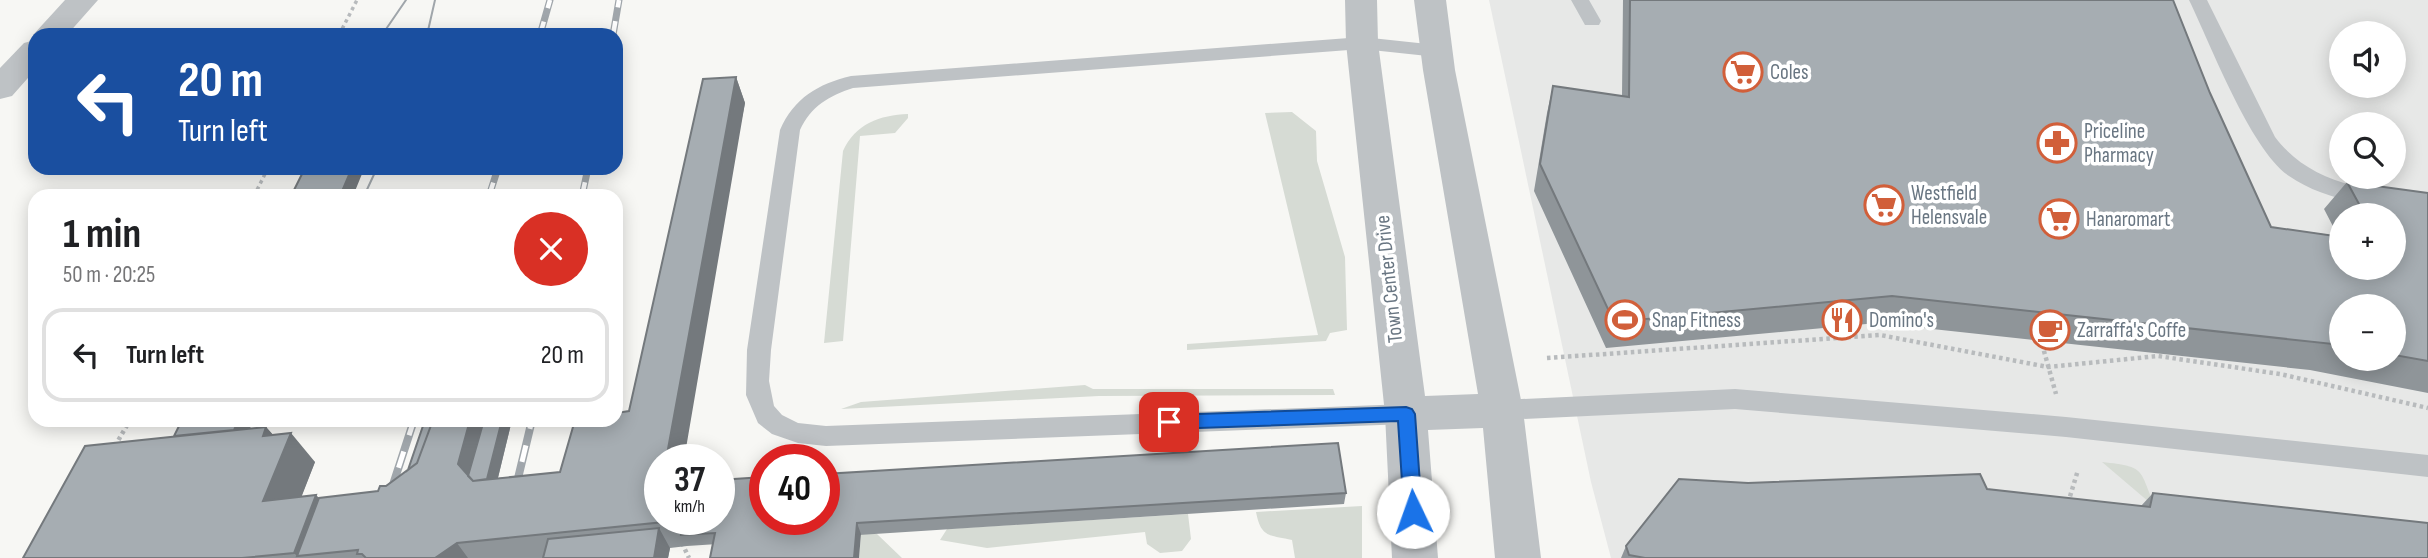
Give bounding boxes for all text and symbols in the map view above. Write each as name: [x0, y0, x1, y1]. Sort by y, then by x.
map controls: [2329, 21, 2406, 371]
button: sound: [2329, 21, 2406, 98]
supermarket icon: Coles: [1722, 51, 1764, 93]
text: 20 m: [178, 52, 263, 111]
icon: left: [63, 56, 154, 147]
place label: Coles: [1770, 60, 1809, 85]
text: Turn left: [178, 112, 268, 151]
button: search: [2329, 112, 2406, 189]
place label: Priceline Pharmacy: [2084, 119, 2154, 168]
pharmacy icon: Priceline Pharmacy: [2036, 122, 2078, 164]
place label: Westfield Helensvale: [1911, 181, 1987, 230]
supermarket icon: Westfield Helensvale: [1863, 184, 1905, 226]
supermarket icon: Hanaromart: [2038, 198, 2080, 240]
button: +: [2329, 203, 2406, 280]
place label: Hanaromart: [2086, 207, 2170, 232]
text: 1 min: [63, 209, 141, 260]
button: close: [514, 212, 588, 286]
street label: Town Center Drive: [1370, 214, 1408, 344]
text: 50 m · 20:25: [63, 261, 155, 289]
button: −: [2329, 294, 2406, 371]
sports icon: Snap Fitness: [1604, 299, 1646, 341]
restaurant icon: Domino's: [1821, 299, 1863, 341]
place label: Snap Fitness: [1652, 308, 1741, 333]
place label: Domino's: [1869, 308, 1934, 333]
cafe icon: Zarraffa's Coffe: [2029, 309, 2071, 351]
place label: Zarraffa's Coffe: [2077, 318, 2186, 343]
icon: left: [67, 336, 105, 374]
text: Turn left: [126, 340, 204, 371]
text: 20 m: [541, 340, 584, 371]
pin: [1139, 392, 1199, 452]
icon: arrive: [1150, 403, 1188, 441]
speed limit sign: 40: [749, 444, 840, 535]
text: 37: [674, 459, 705, 502]
position arrow: [1376, 475, 1450, 549]
text: km/h: [674, 496, 705, 517]

